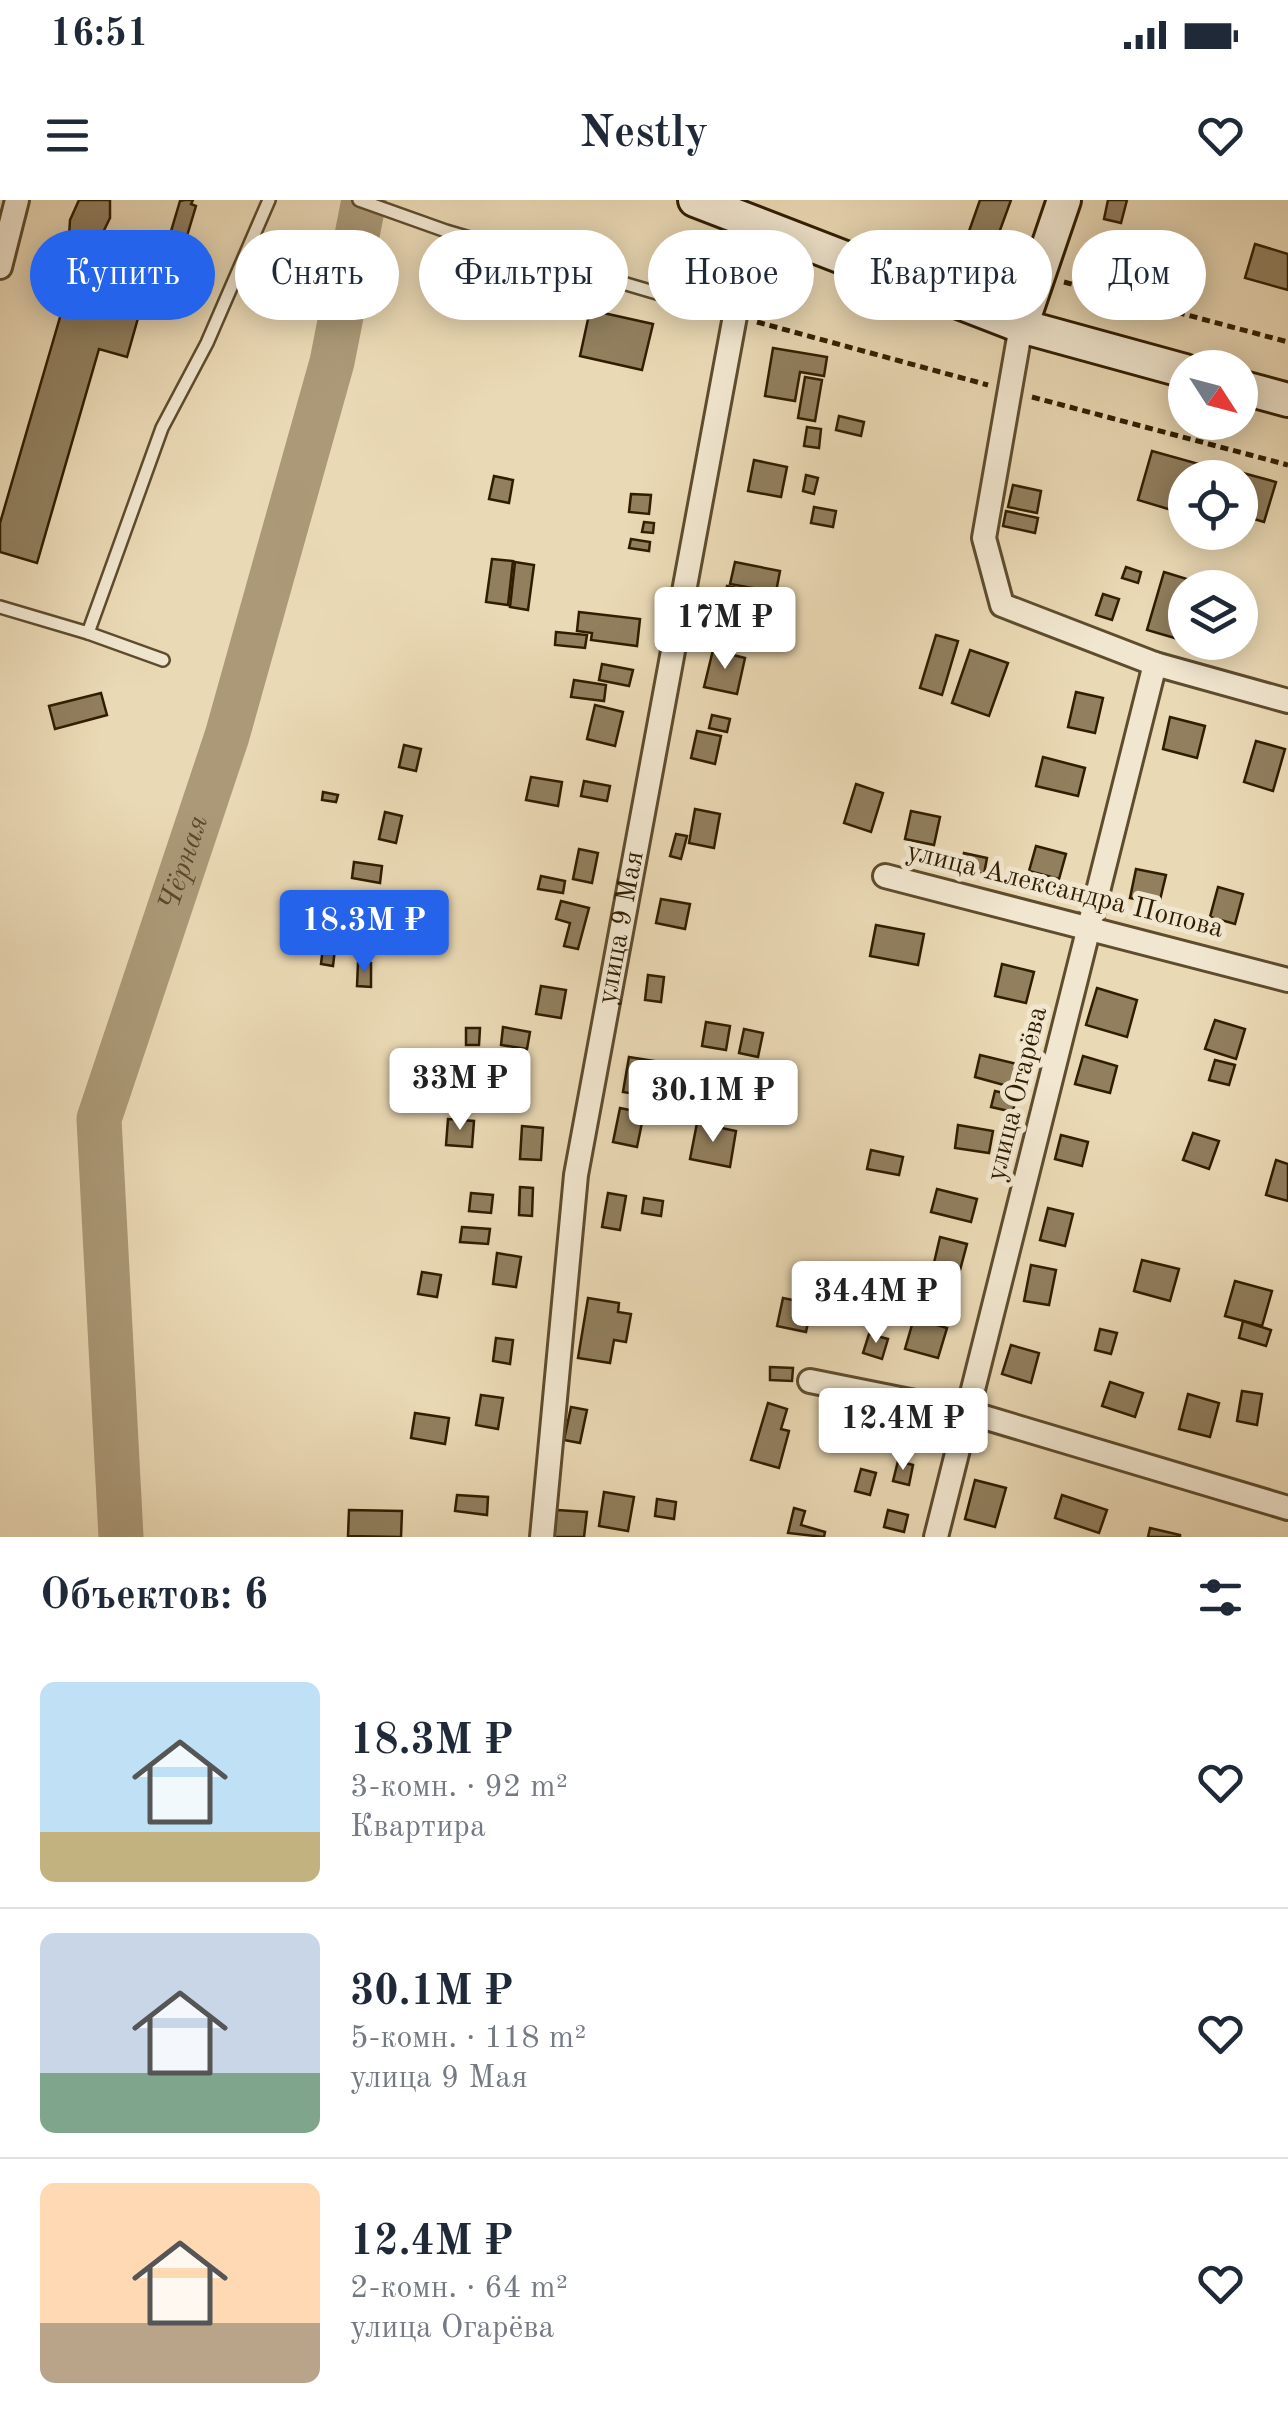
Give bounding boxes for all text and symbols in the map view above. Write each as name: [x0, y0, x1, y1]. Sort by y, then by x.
text: 16:51: [50, 16, 149, 54]
icon: menu: [40, 108, 95, 163]
icon: heart: [1193, 108, 1248, 163]
text: Nestly: [580, 112, 708, 157]
chip: Купить: [30, 230, 215, 320]
chip: Снять: [235, 230, 399, 320]
chip: Фильтры: [419, 230, 628, 320]
chip: Новое: [648, 230, 814, 320]
chip: Квартира: [834, 230, 1052, 320]
chip: Дом: [1072, 230, 1206, 320]
north arrow: [1168, 350, 1258, 440]
map controls: [1168, 350, 1258, 660]
button: locate: [1168, 460, 1258, 550]
button: layers: [1168, 570, 1258, 660]
pin: 17M ₽: [655, 587, 795, 672]
text: 17M ₽: [676, 603, 774, 635]
water label: Чёрная: [154, 812, 214, 915]
street label: улица Александра Попова: [904, 838, 1227, 944]
street label: улица 9 Мая: [594, 849, 650, 1007]
pin: 18.3M ₽: [272, 890, 456, 975]
text: 18.3M ₽: [302, 906, 426, 938]
street label: улица Огарёва: [983, 1004, 1053, 1184]
pin: 33M ₽: [390, 1048, 530, 1133]
pin: 30.1M ₽: [621, 1060, 805, 1145]
text: 33M ₽: [411, 1064, 509, 1096]
text: 30.1M ₽: [651, 1076, 775, 1108]
pin: 34.4M ₽: [784, 1261, 968, 1346]
text: 34.4M ₽: [814, 1277, 938, 1309]
pin: 12.4M ₽: [811, 1388, 995, 1473]
text: 12.4M ₽: [841, 1404, 965, 1436]
icon: filters: [1193, 1570, 1248, 1625]
text: Объектов: 6: [40, 1576, 268, 1618]
text: 18.3M ₽: [350, 1721, 513, 1763]
icon: home: [120, 1722, 240, 1842]
icon: heart: [1193, 1755, 1248, 1810]
text: 3-комн. · 92 m²: [350, 1772, 568, 1804]
text: Квартира: [350, 1812, 486, 1844]
text: 30.1M ₽: [350, 1972, 513, 2014]
icon: home: [120, 1973, 240, 2093]
icon: heart: [1193, 2006, 1248, 2061]
text: 5-комн. · 118 m²: [350, 2023, 586, 2055]
text: улица 9 Мая: [350, 2063, 528, 2095]
text: 12.4M ₽: [350, 2222, 513, 2264]
icon: home: [120, 2223, 240, 2343]
icon: heart: [1193, 2256, 1248, 2311]
text: 2-комн. · 64 m²: [350, 2273, 568, 2305]
text: улица Огарёва: [350, 2313, 554, 2345]

